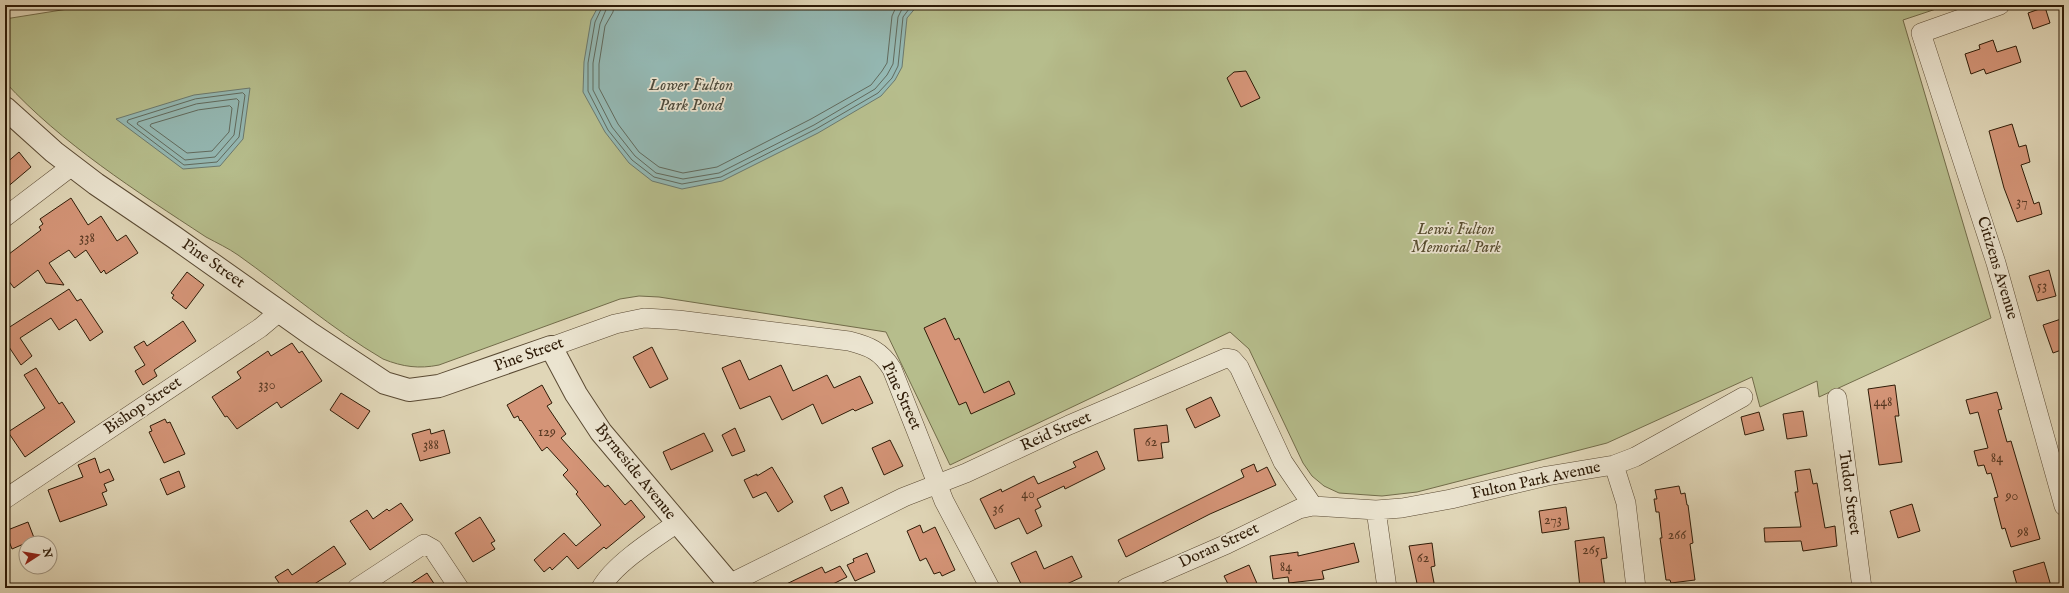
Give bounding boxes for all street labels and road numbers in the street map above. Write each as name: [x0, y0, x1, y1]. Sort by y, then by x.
street label: Citizens Avenue: [1972, 214, 2022, 322]
street label: Pine Street: [178, 235, 249, 293]
street label: Pine Street: [491, 333, 567, 377]
street label: Pine Street: [877, 359, 926, 434]
street label: Bishop Street: [100, 372, 186, 439]
street label: Reid Street: [1017, 407, 1095, 456]
street label: Byrneside Avenue: [590, 420, 680, 524]
street label: Tudor Street: [1833, 450, 1865, 537]
street label: Fulton Park Avenue: [1470, 458, 1602, 504]
street label: Doran Street: [1176, 519, 1263, 573]

